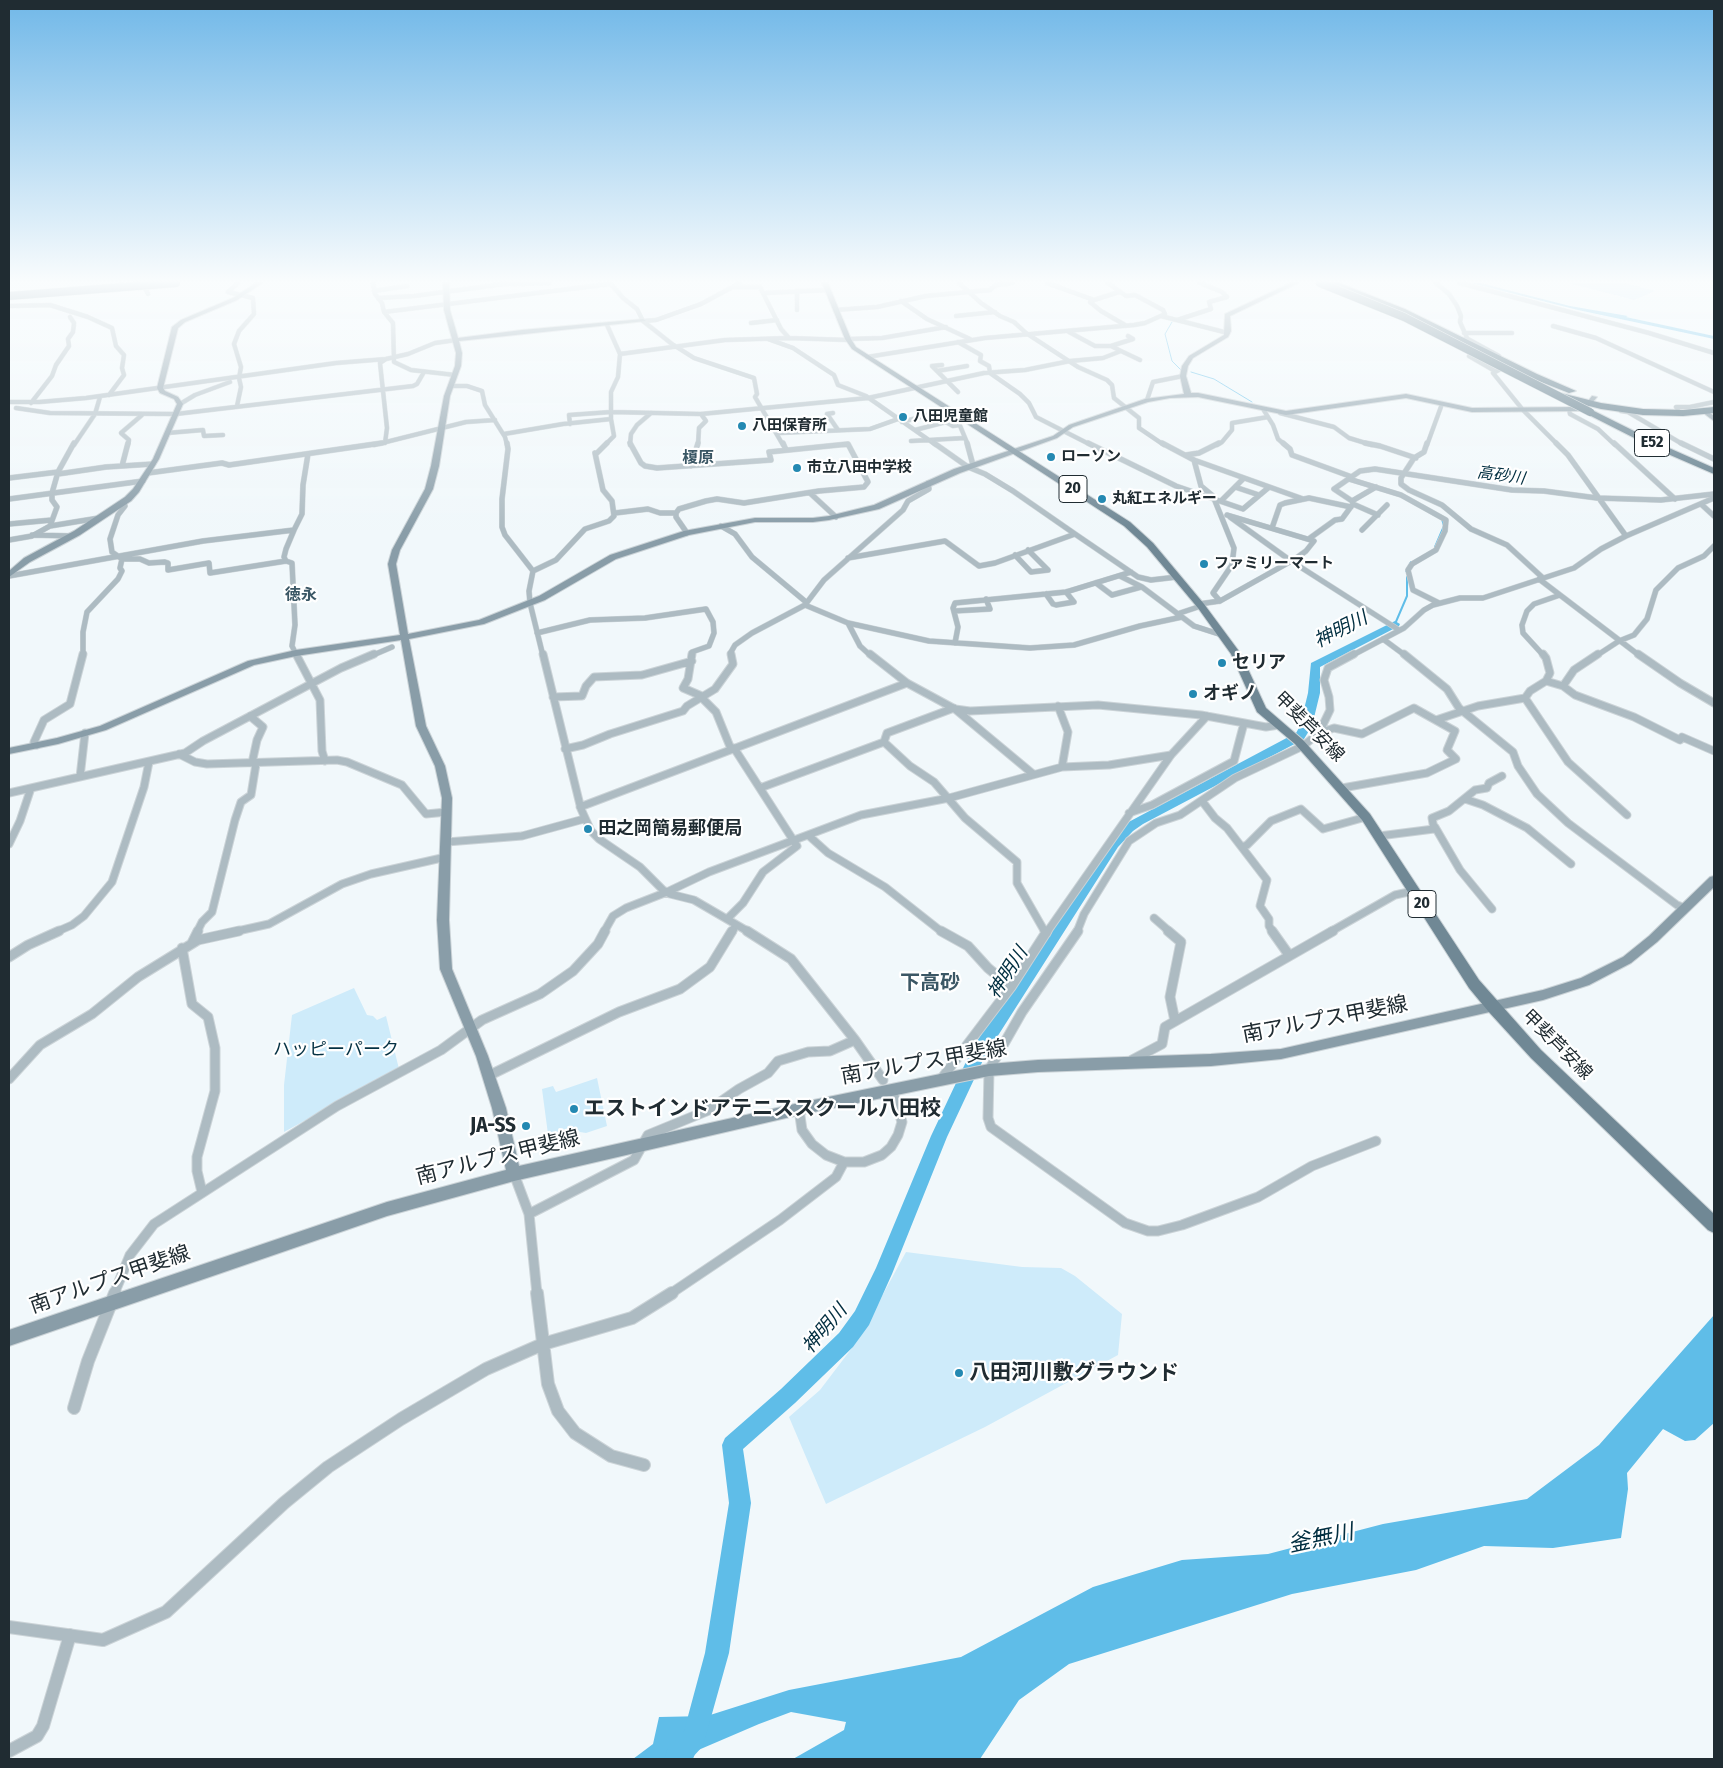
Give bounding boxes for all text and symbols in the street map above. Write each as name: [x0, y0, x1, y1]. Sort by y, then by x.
place label: 八田児童館: [913, 408, 988, 426]
marker: 八田児童館: [897, 411, 909, 423]
place label: 八田保育所: [752, 417, 827, 435]
marker: 八田保育所: [736, 420, 748, 432]
road number: E52: [1634, 429, 1670, 456]
place label: ローソン: [1061, 448, 1121, 466]
district label: 榎原: [682, 449, 714, 469]
marker: ローソン: [1045, 451, 1057, 463]
place label: 市立八田中学校: [807, 459, 912, 477]
marker: 市立八田中学校: [791, 462, 803, 474]
water label: 高砂川: [1476, 463, 1526, 489]
road number: 20: [1059, 476, 1087, 502]
place label: 丸紅エネルギー: [1112, 490, 1217, 508]
marker: 丸紅エネルギー: [1096, 493, 1108, 505]
place label: ファミリーマート: [1214, 555, 1334, 573]
marker: ファミリーマート: [1198, 558, 1210, 570]
district label: 徳永: [285, 586, 317, 606]
water label: 神明川: [1310, 607, 1372, 653]
place label: セリア: [1232, 652, 1286, 674]
marker: セリア: [1216, 657, 1228, 669]
place label: オギノ: [1203, 683, 1257, 705]
marker: オギノ: [1187, 688, 1199, 700]
street label: 甲斐芦安線: [1270, 688, 1348, 766]
place label: 田之岡簡易郵便局: [598, 818, 742, 840]
marker: 田之岡簡易郵便局: [582, 823, 594, 835]
road number: 20: [1408, 891, 1436, 918]
water label: 神明川: [983, 943, 1033, 1003]
district label: 下高砂: [900, 971, 960, 995]
street label: 南アルプス甲斐線: [1240, 992, 1410, 1048]
street label: 甲斐芦安線: [1518, 1006, 1596, 1084]
street label: 南アルプス甲斐線: [839, 1036, 1009, 1090]
park label: ハッピーパーク: [273, 1039, 399, 1061]
place label: エストインドアテニススクール八田校: [584, 1096, 941, 1122]
marker: エストインドアテニススクール八田校: [568, 1103, 580, 1115]
place label: JA-SS: [470, 1113, 516, 1139]
marker: JA-SS: [520, 1120, 532, 1132]
street label: 南アルプス甲斐線: [413, 1125, 583, 1191]
street label: 南アルプス甲斐線: [26, 1241, 194, 1319]
water label: 神明川: [798, 1300, 852, 1358]
place label: 八田河川敷グラウンド: [969, 1360, 1179, 1386]
marker: 八田河川敷グラウンド: [953, 1367, 965, 1379]
water label: 釜無川: [1286, 1519, 1356, 1559]

